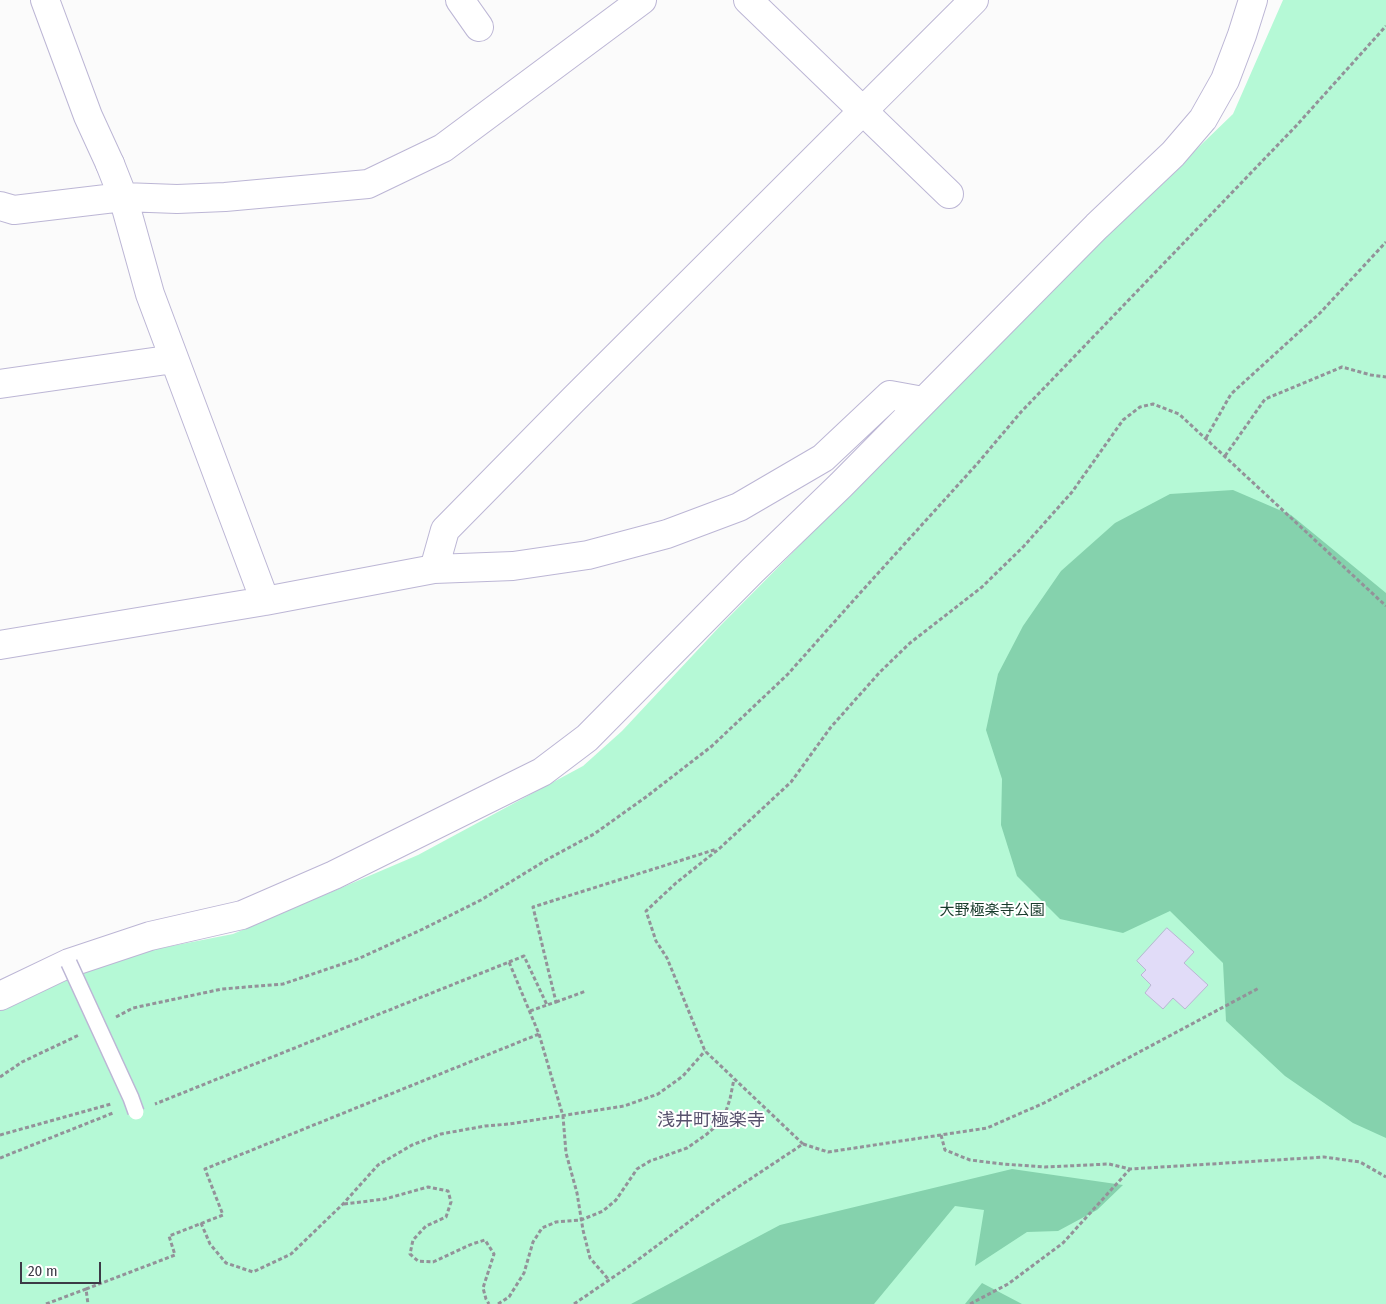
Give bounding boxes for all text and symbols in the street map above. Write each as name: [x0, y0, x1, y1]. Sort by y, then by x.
park label: 大野極楽寺公園: [940, 902, 1044, 920]
district label: 浅井町極楽寺: [657, 1110, 765, 1132]
scale bar: [22, 1252, 104, 1284]
text: 20 m: [28, 1262, 58, 1280]

